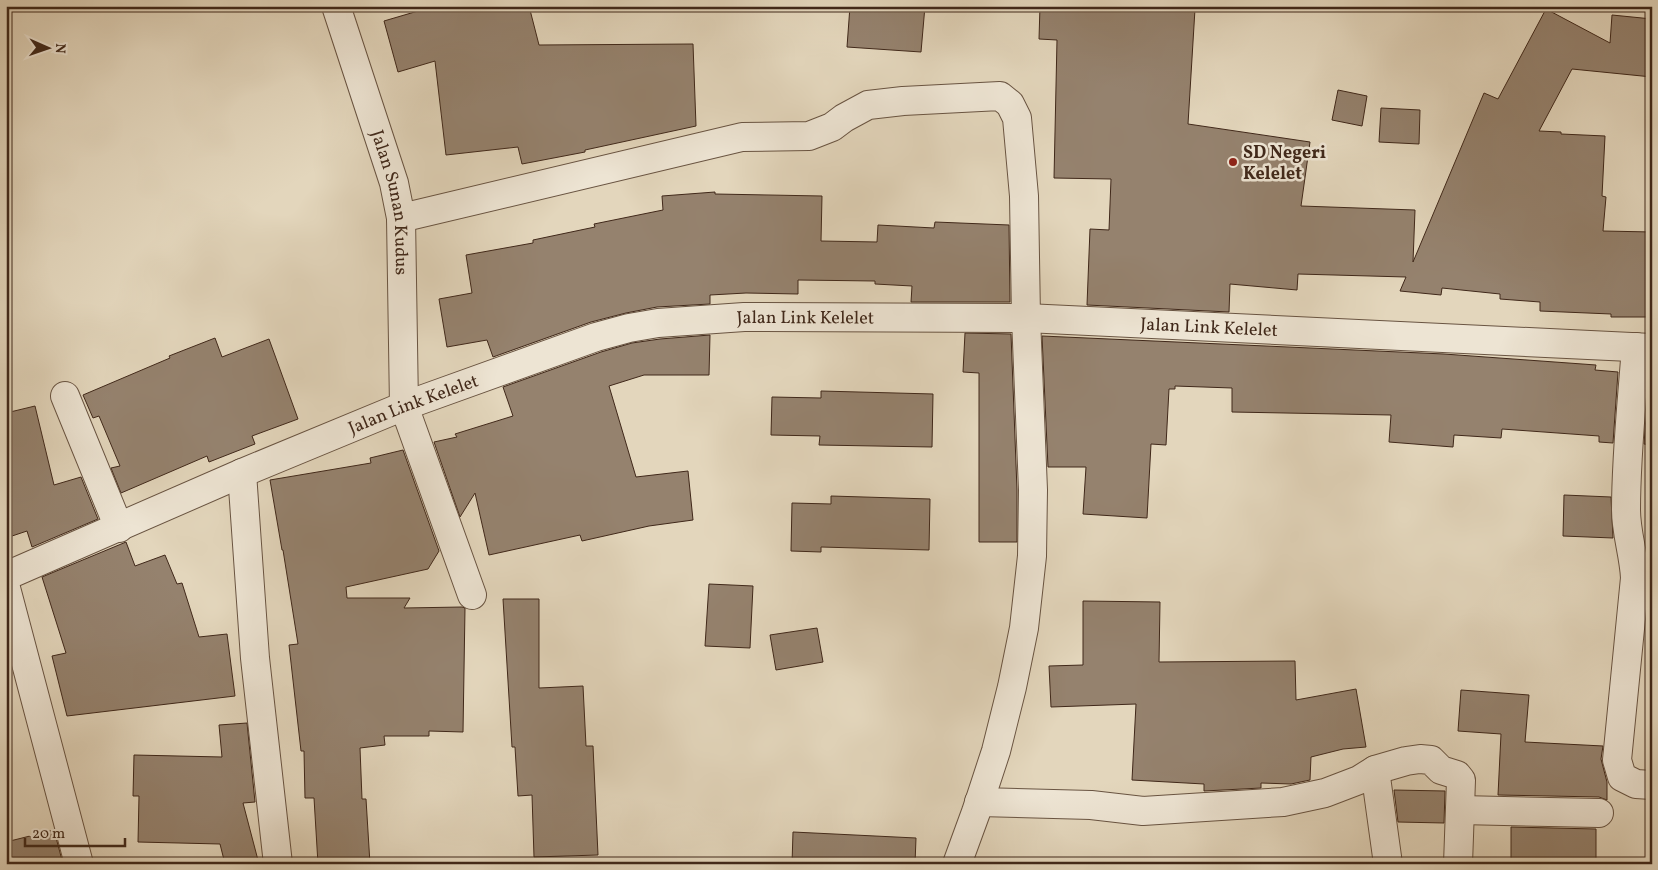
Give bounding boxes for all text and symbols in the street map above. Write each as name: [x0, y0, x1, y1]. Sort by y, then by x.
north arrow: [22, 22, 72, 72]
text: N: [50, 43, 69, 54]
street label: Jalan Sunan Kudus: [363, 127, 413, 275]
place label: SD Negeri Kelelet: [1243, 141, 1326, 187]
marker: SD Negeri Kelelet: [1227, 156, 1239, 168]
street label: Jalan Link Kelelet: [736, 306, 874, 331]
street label: Jalan Link Kelelet: [1140, 312, 1278, 344]
street label: Jalan Link Kelelet: [345, 369, 482, 442]
scale bar: [25, 815, 125, 847]
text: 20 m: [32, 824, 65, 845]

